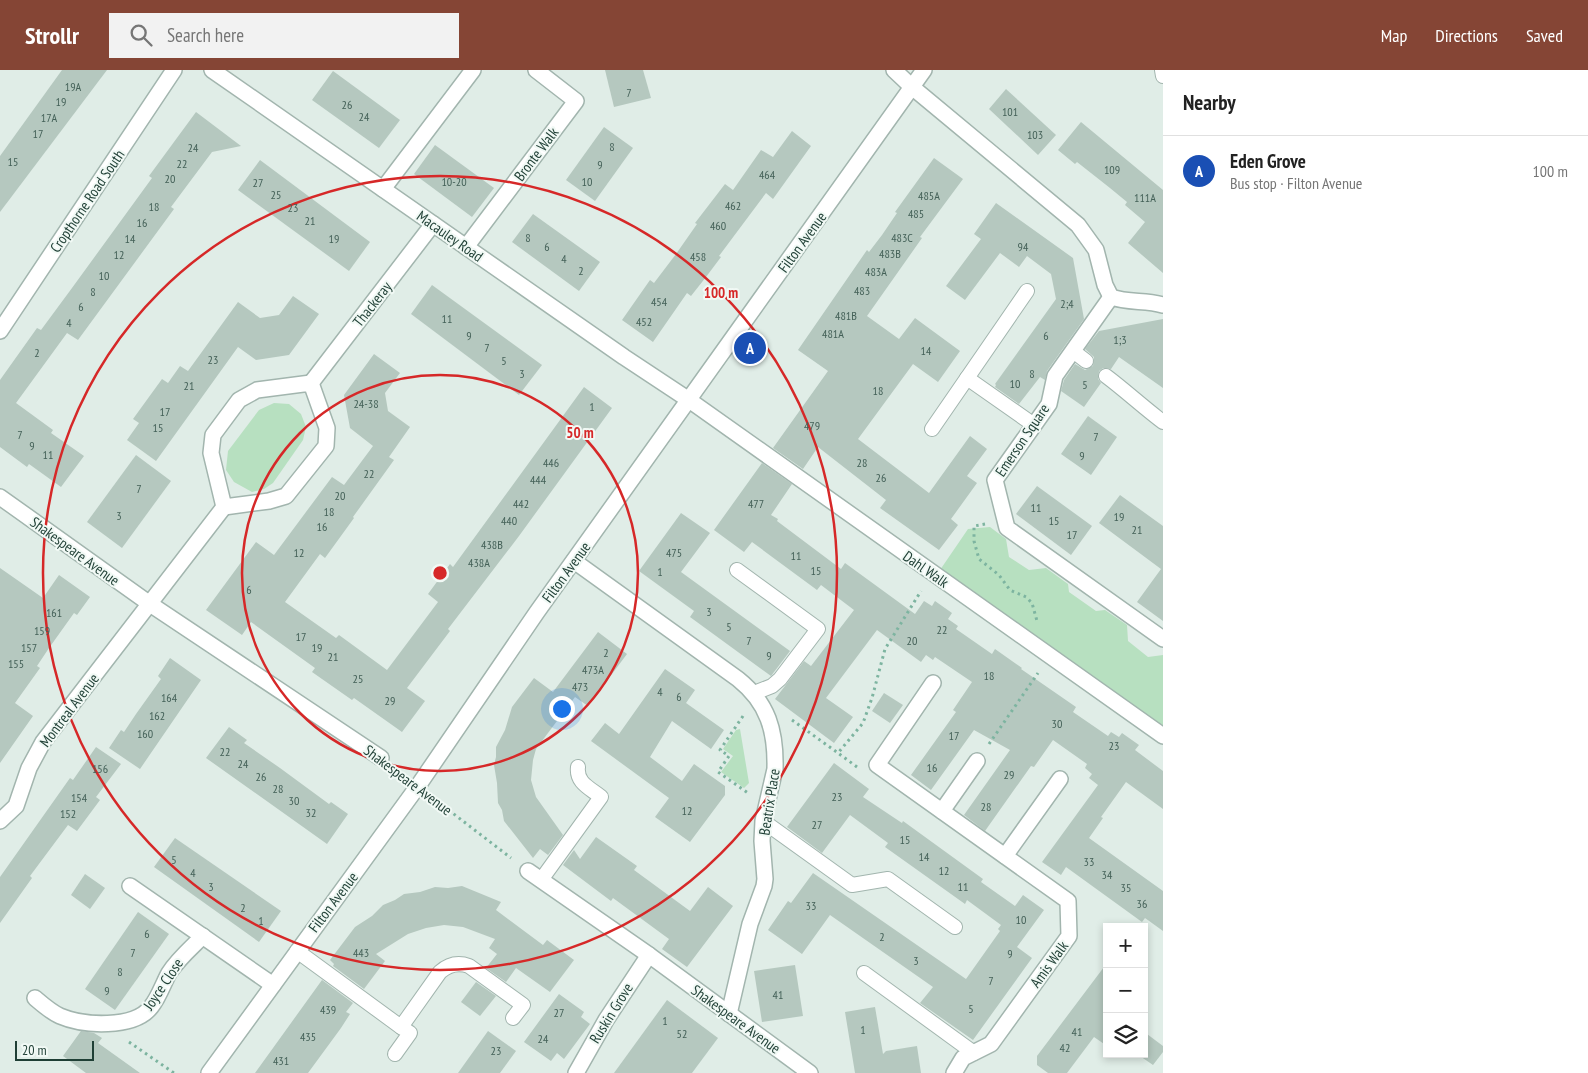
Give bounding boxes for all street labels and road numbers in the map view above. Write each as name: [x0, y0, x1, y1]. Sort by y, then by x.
street label: Bronte Walk: [510, 123, 562, 185]
street label: Cropthorne Road South: [46, 146, 128, 256]
street label: Macauley Road: [413, 206, 487, 266]
street label: Filton Avenue: [774, 208, 830, 276]
street label: Thackeray: [348, 277, 396, 330]
street label: Emerson Square: [991, 400, 1053, 480]
street label: Shakespeare Avenue: [27, 512, 123, 590]
street label: Filton Avenue: [538, 538, 594, 606]
street label: Dahl Walk: [899, 546, 953, 592]
street label: Montreal Avenue: [35, 669, 103, 751]
street label: Shakespeare Avenue: [360, 741, 456, 819]
street label: Beatrix Place: [754, 767, 784, 837]
street label: Filton Avenue: [304, 868, 362, 936]
street label: Amis Walk: [1026, 937, 1072, 991]
street label: Joyce Close: [138, 955, 187, 1014]
street label: Ruskin Grove: [585, 979, 637, 1047]
street label: Shakespeare Avenue: [688, 980, 784, 1058]

